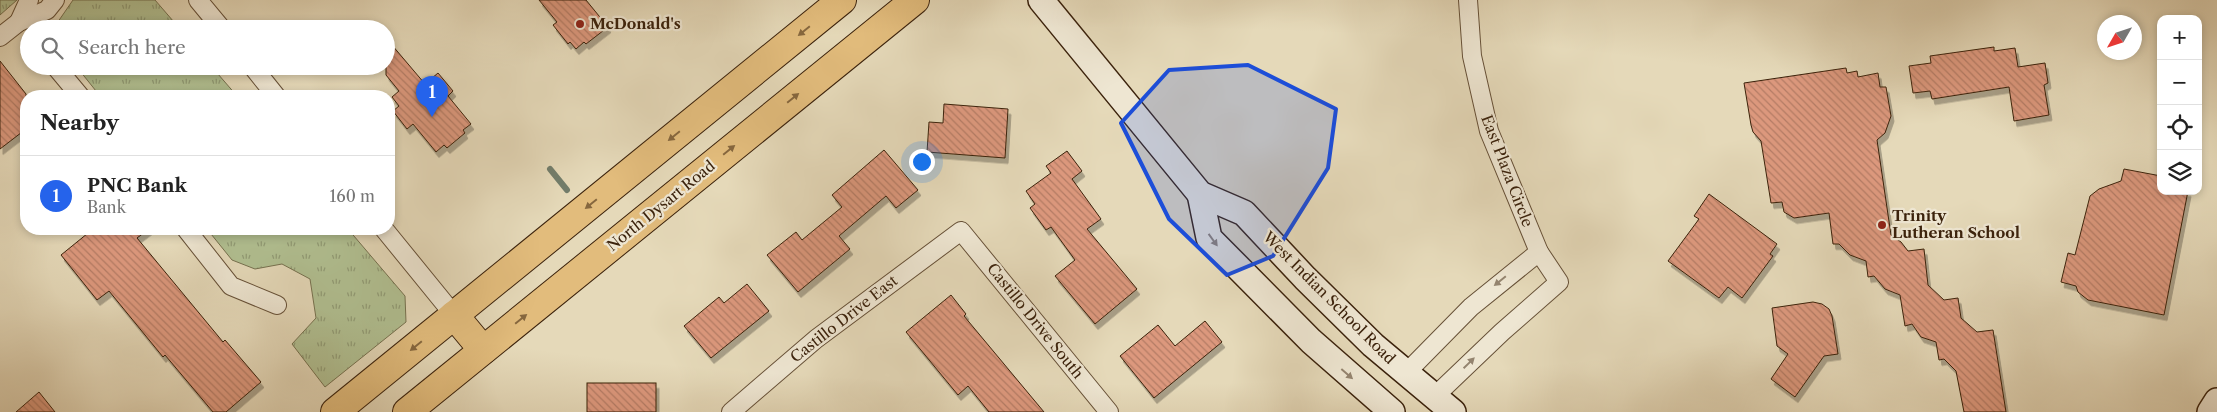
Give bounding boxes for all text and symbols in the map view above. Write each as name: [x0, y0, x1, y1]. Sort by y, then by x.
place label: McDonald's: [590, 14, 681, 33]
north arrow: [2097, 15, 2142, 60]
map controls: [2157, 15, 2202, 195]
button: +: [2157, 15, 2202, 60]
marker: McDonald's: [574, 18, 586, 30]
search box: [20, 20, 395, 75]
one-way arrow: [798, 25, 811, 36]
icon: search: [38, 34, 66, 62]
text: Search here: [78, 36, 186, 59]
button: −: [2157, 60, 2202, 105]
pin: 1: [416, 76, 448, 117]
one-way arrow: [786, 93, 799, 104]
button: locate: [2157, 105, 2202, 150]
text: Nearby: [40, 110, 119, 135]
street label: East Plaza Circle: [1477, 112, 1538, 230]
one-way arrow: [668, 131, 681, 142]
one-way arrow: [722, 145, 735, 156]
your location: [909, 149, 935, 175]
button: layers: [2157, 150, 2202, 195]
street label: North Dysart Road: [603, 156, 719, 255]
text: PNC Bank: [87, 174, 187, 197]
text: 1: [52, 186, 60, 206]
text: 160 m: [330, 186, 375, 206]
text: Bank: [87, 197, 126, 217]
one-way arrow: [585, 198, 598, 209]
place label: Trinity Lutheran School: [1892, 206, 2020, 242]
marker: Trinity Lutheran School: [1876, 219, 1888, 231]
street label: West Indian School Road: [1258, 227, 1400, 368]
one-way arrow: [1208, 233, 1218, 247]
street label: Castillo Drive South: [983, 259, 1088, 383]
street label: Castillo Drive East: [786, 270, 902, 366]
one-way arrow: [1494, 276, 1507, 287]
one-way arrow: [514, 314, 527, 325]
one-way arrow: [410, 341, 423, 352]
one-way arrow: [1463, 357, 1475, 369]
one-way arrow: [1340, 368, 1353, 379]

